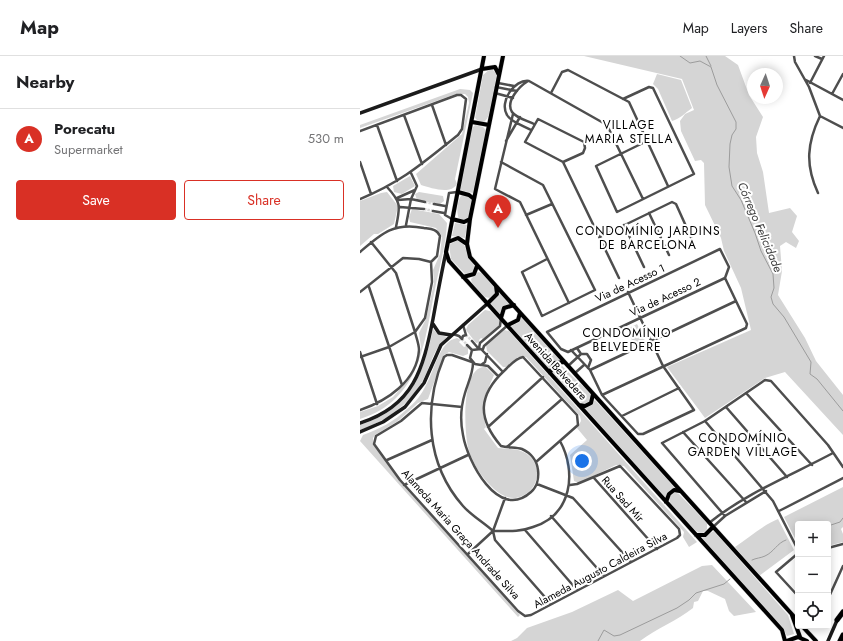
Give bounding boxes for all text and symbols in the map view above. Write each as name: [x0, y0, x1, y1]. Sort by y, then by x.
text: Map: [20, 14, 59, 41]
text: Map: [683, 18, 709, 38]
text: Layers: [731, 18, 767, 38]
text: Share: [789, 18, 823, 38]
north arrow: [747, 68, 783, 104]
text: Nearby: [16, 70, 74, 94]
district label: VILLAGE MARIA STELLA: [585, 116, 673, 148]
text: Porecatu: [54, 118, 115, 140]
text: A: [24, 129, 34, 148]
text: 530 m: [308, 129, 344, 148]
text: Supermarket: [54, 140, 123, 159]
water label: Córrego Felicidade: [733, 179, 787, 275]
button: Save: [16, 180, 176, 220]
button: Share: [184, 180, 344, 220]
pin: A: [485, 195, 511, 228]
district label: CONDOMÍNIO JARDINS DE BARCELONA: [575, 222, 721, 254]
street label: Via de Acesso 1: [593, 260, 667, 306]
street label: Via de Acesso 2: [627, 274, 703, 320]
district label: CONDOMÍNIO BELVEDERE: [582, 324, 672, 356]
street label: Avenida Belvedere: [521, 329, 591, 404]
district label: CONDOMÍNIO GARDEN VILLAGE: [688, 429, 798, 461]
your location: [572, 451, 592, 471]
street label: Alameda Maria Graça Andrade Silva: [398, 465, 524, 603]
street label: Rua Sad Mir: [598, 472, 648, 526]
map controls: [795, 521, 831, 629]
button: +: [795, 521, 831, 557]
street label: Alameda Augusto Caldeira Silva: [530, 528, 670, 612]
button: −: [795, 557, 831, 593]
button: locate: [795, 593, 831, 629]

